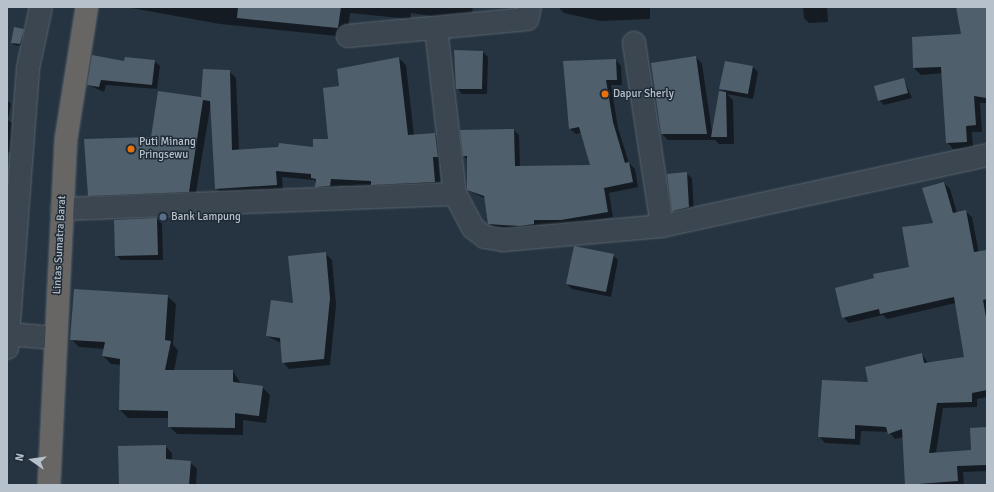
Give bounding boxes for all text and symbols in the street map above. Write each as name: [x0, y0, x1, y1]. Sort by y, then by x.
place label: Dapur Sherly: [613, 87, 674, 101]
marker: Dapur Sherly: [600, 89, 610, 99]
place label: Puti Minang Pringsewu: [139, 136, 196, 162]
marker: Puti Minang Pringsewu: [126, 144, 136, 154]
street label: Lintas Sumatra Barat: [51, 195, 69, 295]
place label: Bank Lampung: [171, 210, 241, 224]
marker: Bank Lampung: [158, 212, 168, 222]
north arrow: [12, 440, 52, 480]
text: N: [13, 452, 27, 462]

